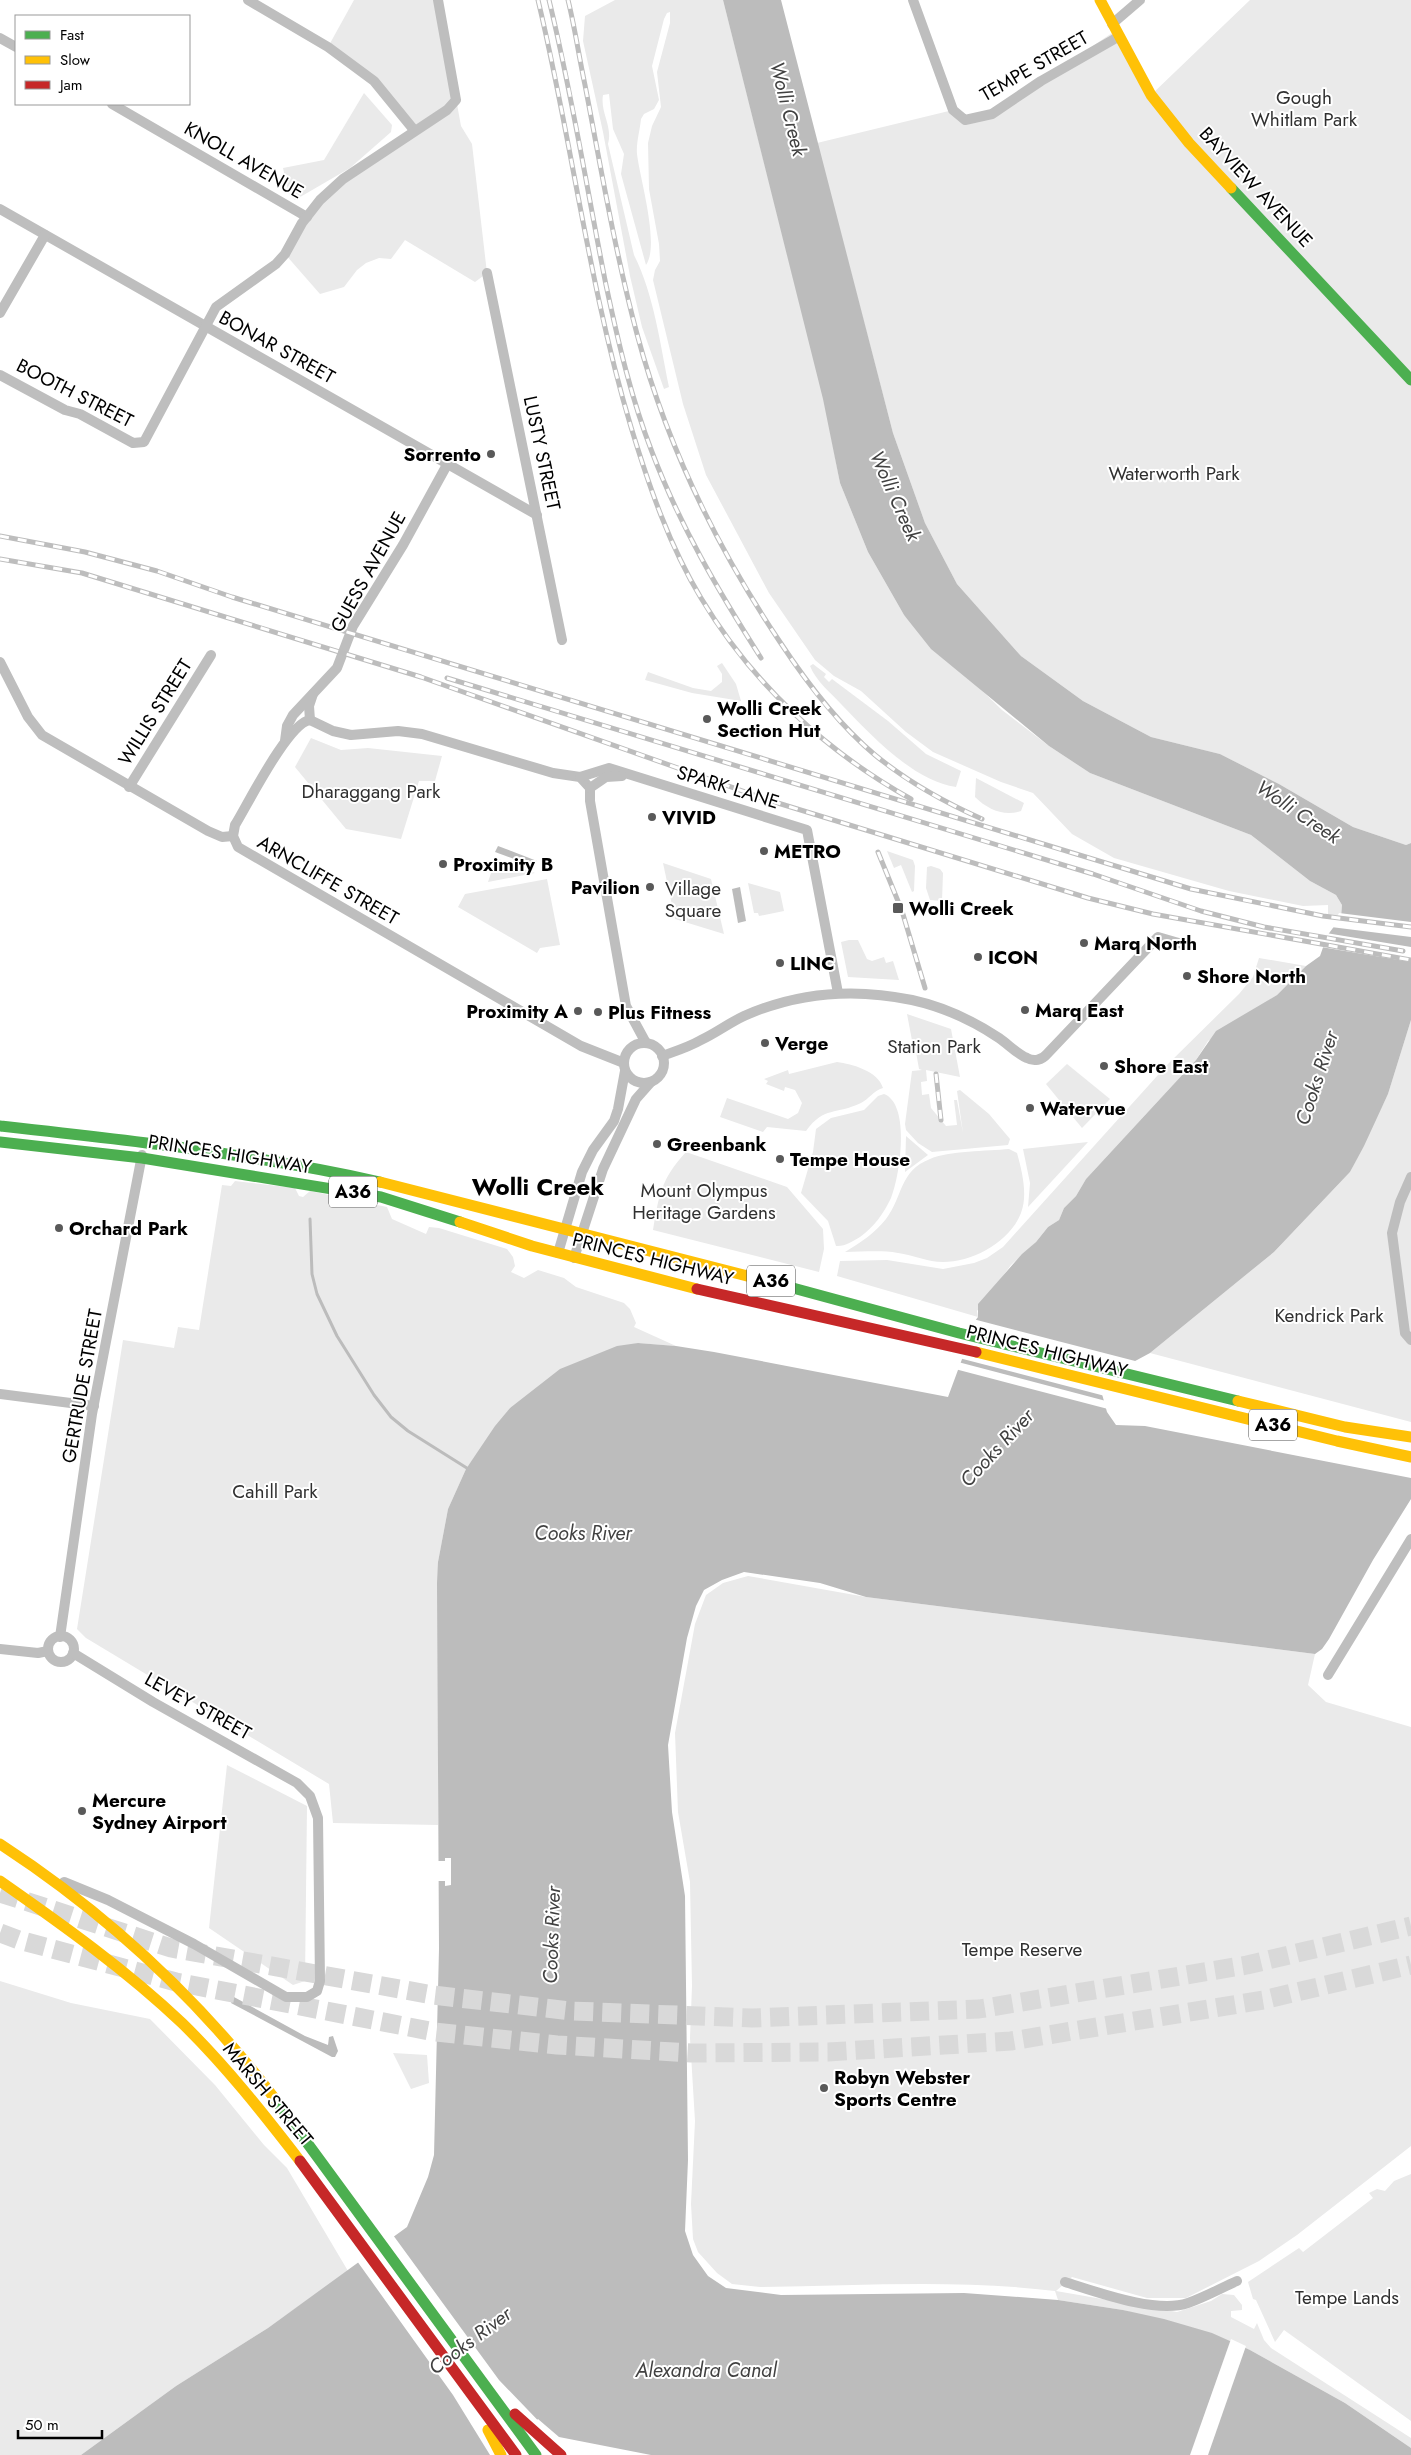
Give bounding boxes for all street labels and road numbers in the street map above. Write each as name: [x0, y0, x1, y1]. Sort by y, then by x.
street label: TEMPE STREET: [975, 24, 1093, 108]
street label: KNOLL AVENUE: [179, 115, 309, 205]
street label: BAYVIEW AVENUE: [1193, 121, 1319, 253]
street label: BONAR STREET: [214, 304, 340, 390]
street label: BOOTH STREET: [12, 352, 138, 434]
street label: LUSTY STREET: [517, 393, 567, 513]
street label: GUESS AVENUE: [324, 507, 412, 637]
street label: WILLIS STREET: [111, 653, 199, 770]
street label: SPARK LANE: [673, 759, 783, 815]
street label: ARNCLIFFE STREET: [252, 829, 404, 931]
street label: PRINCES HIGHWAY: [146, 1128, 314, 1180]
road number: A36: [329, 1176, 377, 1208]
street label: PRINCES HIGHWAY: [570, 1226, 737, 1292]
road number: A36: [747, 1266, 795, 1296]
street label: GERTRUDE STREET: [55, 1307, 109, 1465]
street label: PRINCES HIGHWAY: [964, 1318, 1131, 1384]
road number: A36: [1249, 1410, 1297, 1440]
street label: LEVEY STREET: [140, 1666, 256, 1746]
street label: MARSH STREET: [217, 2036, 320, 2152]

